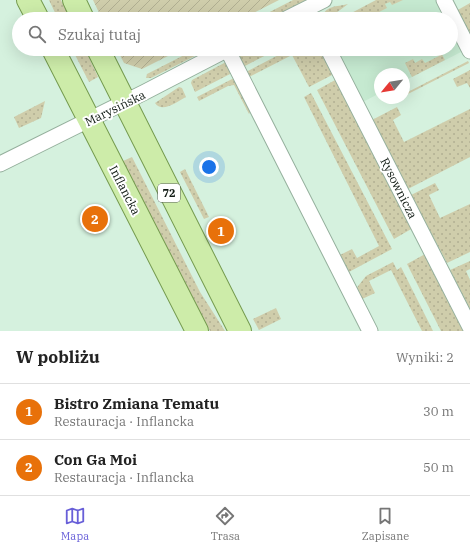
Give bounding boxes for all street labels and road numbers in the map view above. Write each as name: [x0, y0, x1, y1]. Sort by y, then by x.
street label: Marysińska: [82, 87, 148, 129]
street label: Rysownicza: [377, 155, 421, 221]
street label: Inflancka: [106, 163, 144, 218]
road number: 72: [158, 184, 180, 202]

